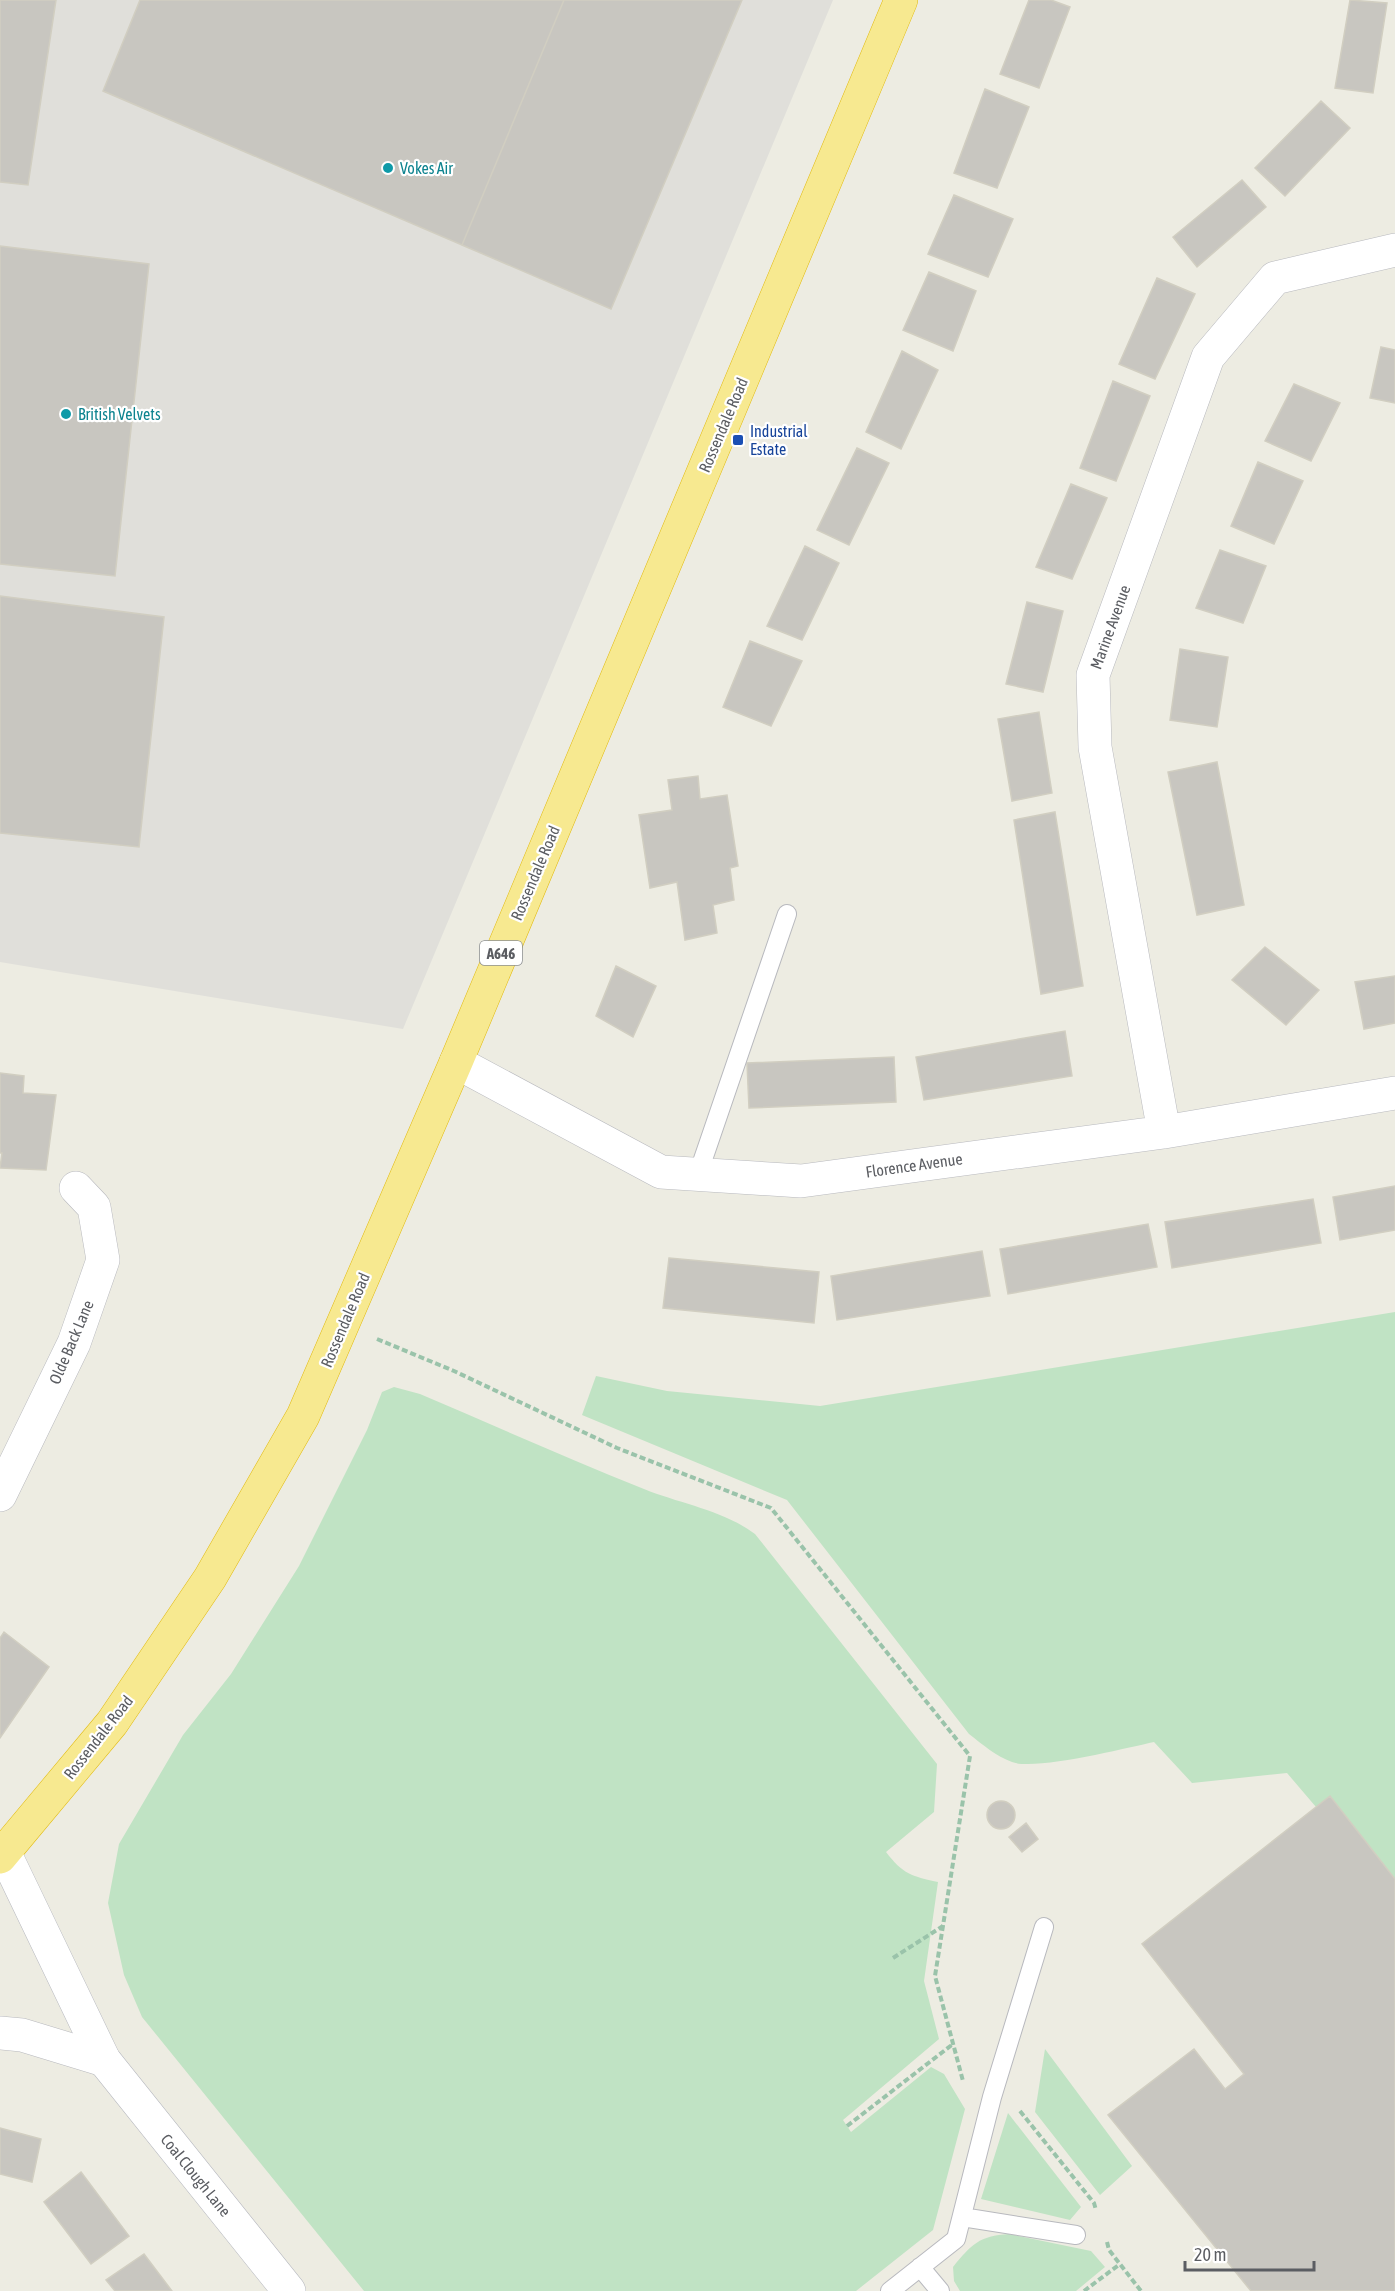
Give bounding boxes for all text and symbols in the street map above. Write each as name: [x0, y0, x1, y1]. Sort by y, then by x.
place label: Vokes Air: [400, 159, 453, 177]
marker: Vokes Air: [381, 161, 395, 175]
street label: Rossendale Road: [695, 375, 751, 475]
place label: British Velvets: [78, 405, 161, 423]
marker: British Velvets: [59, 407, 73, 421]
place label: Industrial Estate: [750, 422, 808, 458]
marker: Industrial Estate: [731, 433, 745, 447]
street label: Marine Avenue: [1086, 583, 1134, 671]
street label: Rossendale Road: [507, 823, 563, 923]
road number: A646: [480, 941, 522, 965]
street label: Florence Avenue: [864, 1149, 964, 1181]
street label: Rossendale Road: [317, 1270, 373, 1370]
street label: Olde Back Lane: [45, 1297, 97, 1387]
street label: Rossendale Road: [60, 1692, 136, 1782]
street label: Coal Clough Lane: [157, 2130, 235, 2220]
scale bar: [1185, 2234, 1314, 2272]
text: 20 m: [1194, 2244, 1226, 2265]

